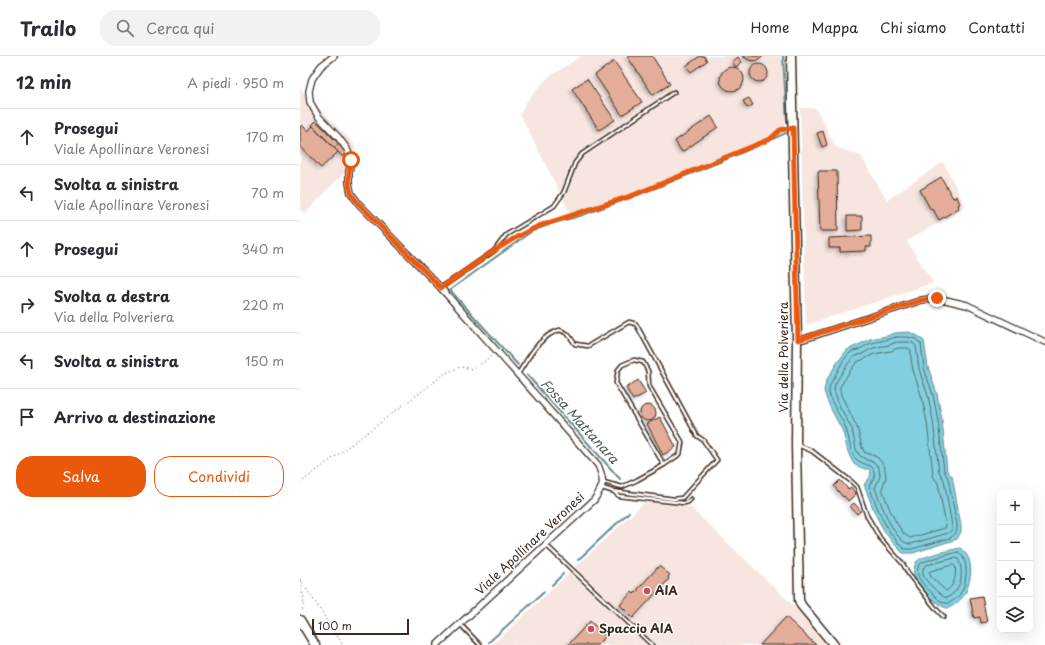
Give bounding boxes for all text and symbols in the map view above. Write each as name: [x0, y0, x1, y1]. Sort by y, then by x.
search box: [100, 10, 380, 46]
text: Trailo: [20, 14, 76, 42]
text: Cerca qui: [146, 16, 215, 39]
icon: search: [114, 17, 136, 39]
text: Home: [751, 17, 789, 38]
text: Mappa: [811, 17, 858, 38]
text: Chi siamo: [880, 17, 946, 38]
text: Contatti: [968, 17, 1025, 38]
text: 12 min: [16, 69, 71, 95]
text: A piedi · 950 m: [187, 73, 284, 92]
text: Prosegui: [54, 116, 118, 139]
icon: ahead: [16, 126, 38, 148]
text: 170 m: [246, 127, 284, 146]
text: Viale Apollinare Veronesi: [54, 139, 209, 158]
route start: [342, 151, 360, 169]
text: Svolta a sinistra: [54, 172, 179, 195]
icon: left: [16, 182, 38, 204]
text: 70 m: [251, 183, 284, 202]
text: Viale Apollinare Veronesi: [54, 195, 209, 214]
text: Prosegui: [54, 237, 118, 260]
icon: ahead: [16, 238, 38, 260]
text: 340 m: [241, 239, 284, 258]
text: Svolta a destra: [54, 284, 170, 307]
route end: [928, 289, 946, 307]
icon: right: [16, 294, 38, 316]
text: 220 m: [242, 295, 284, 314]
street label: Via della Polveriera: [774, 301, 792, 412]
text: Via della Polveriera: [54, 307, 174, 326]
text: Svolta a sinistra: [54, 349, 179, 372]
icon: left: [16, 350, 38, 372]
text: 150 m: [245, 351, 284, 370]
water label: Fossa Mattanara: [537, 374, 624, 468]
text: Arrivo a destinazione: [54, 405, 216, 428]
icon: arrive: [16, 406, 38, 428]
button: Salva: [16, 456, 146, 497]
button: Condividi: [154, 456, 284, 497]
street label: Viale Apollinare Veronesi: [471, 488, 588, 599]
map controls: [997, 489, 1033, 633]
button: +: [997, 489, 1033, 525]
button: −: [997, 525, 1033, 561]
button: locate: [997, 561, 1033, 597]
place label: AIA: [655, 581, 678, 599]
marker: AIA: [642, 586, 652, 596]
button: layers: [997, 597, 1033, 633]
scale bar: [312, 617, 409, 636]
text: 100 m: [318, 617, 352, 634]
place label: Spaccio AIA: [599, 619, 674, 637]
marker: Spaccio AIA: [586, 624, 596, 634]

